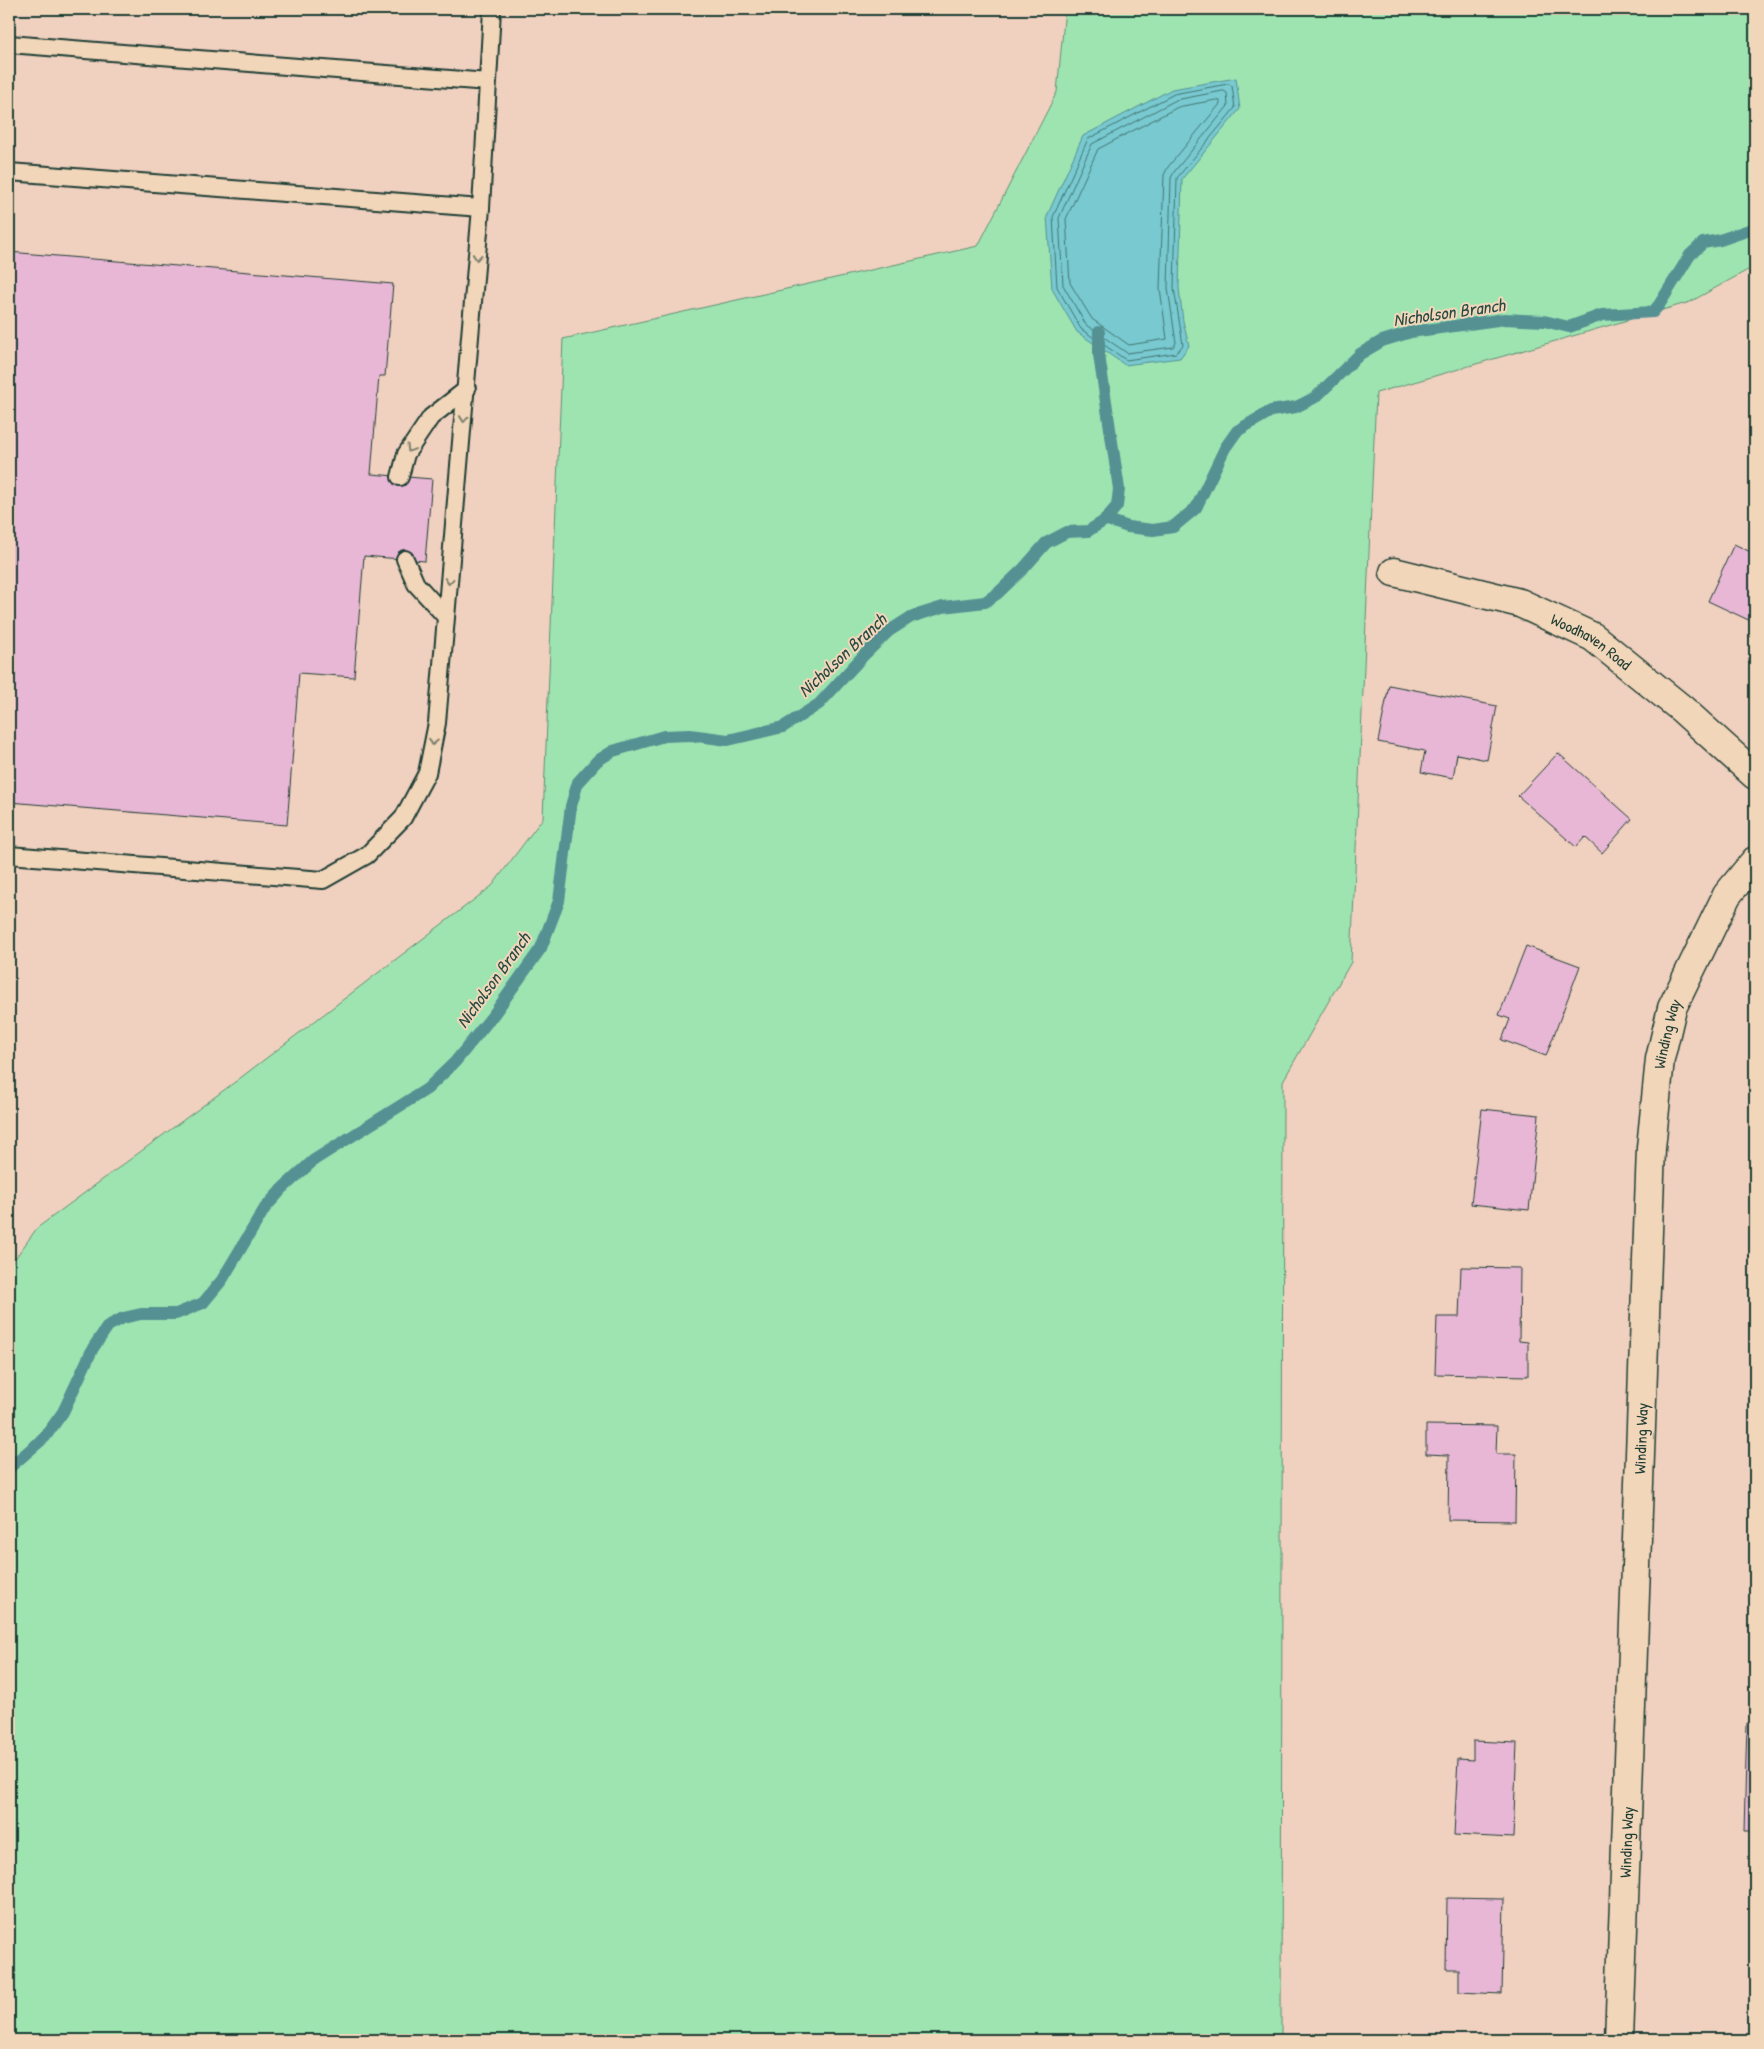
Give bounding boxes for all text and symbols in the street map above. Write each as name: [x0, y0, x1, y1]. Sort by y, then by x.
one-way arrow: [472, 253, 483, 261]
water label: Nicholson Branch: [1392, 292, 1508, 332]
one-way arrow: [459, 415, 470, 423]
one-way arrow: [407, 444, 417, 453]
one-way arrow: [444, 577, 455, 585]
water label: Nicholson Branch: [792, 607, 893, 702]
street label: Woodhaven Road: [1547, 608, 1636, 675]
one-way arrow: [428, 738, 438, 747]
water label: Nicholson Branch: [450, 926, 537, 1033]
street label: Winding Way: [1648, 995, 1686, 1070]
street label: Winding Way: [1628, 1402, 1653, 1475]
street label: Winding Way: [1614, 1806, 1638, 1878]

